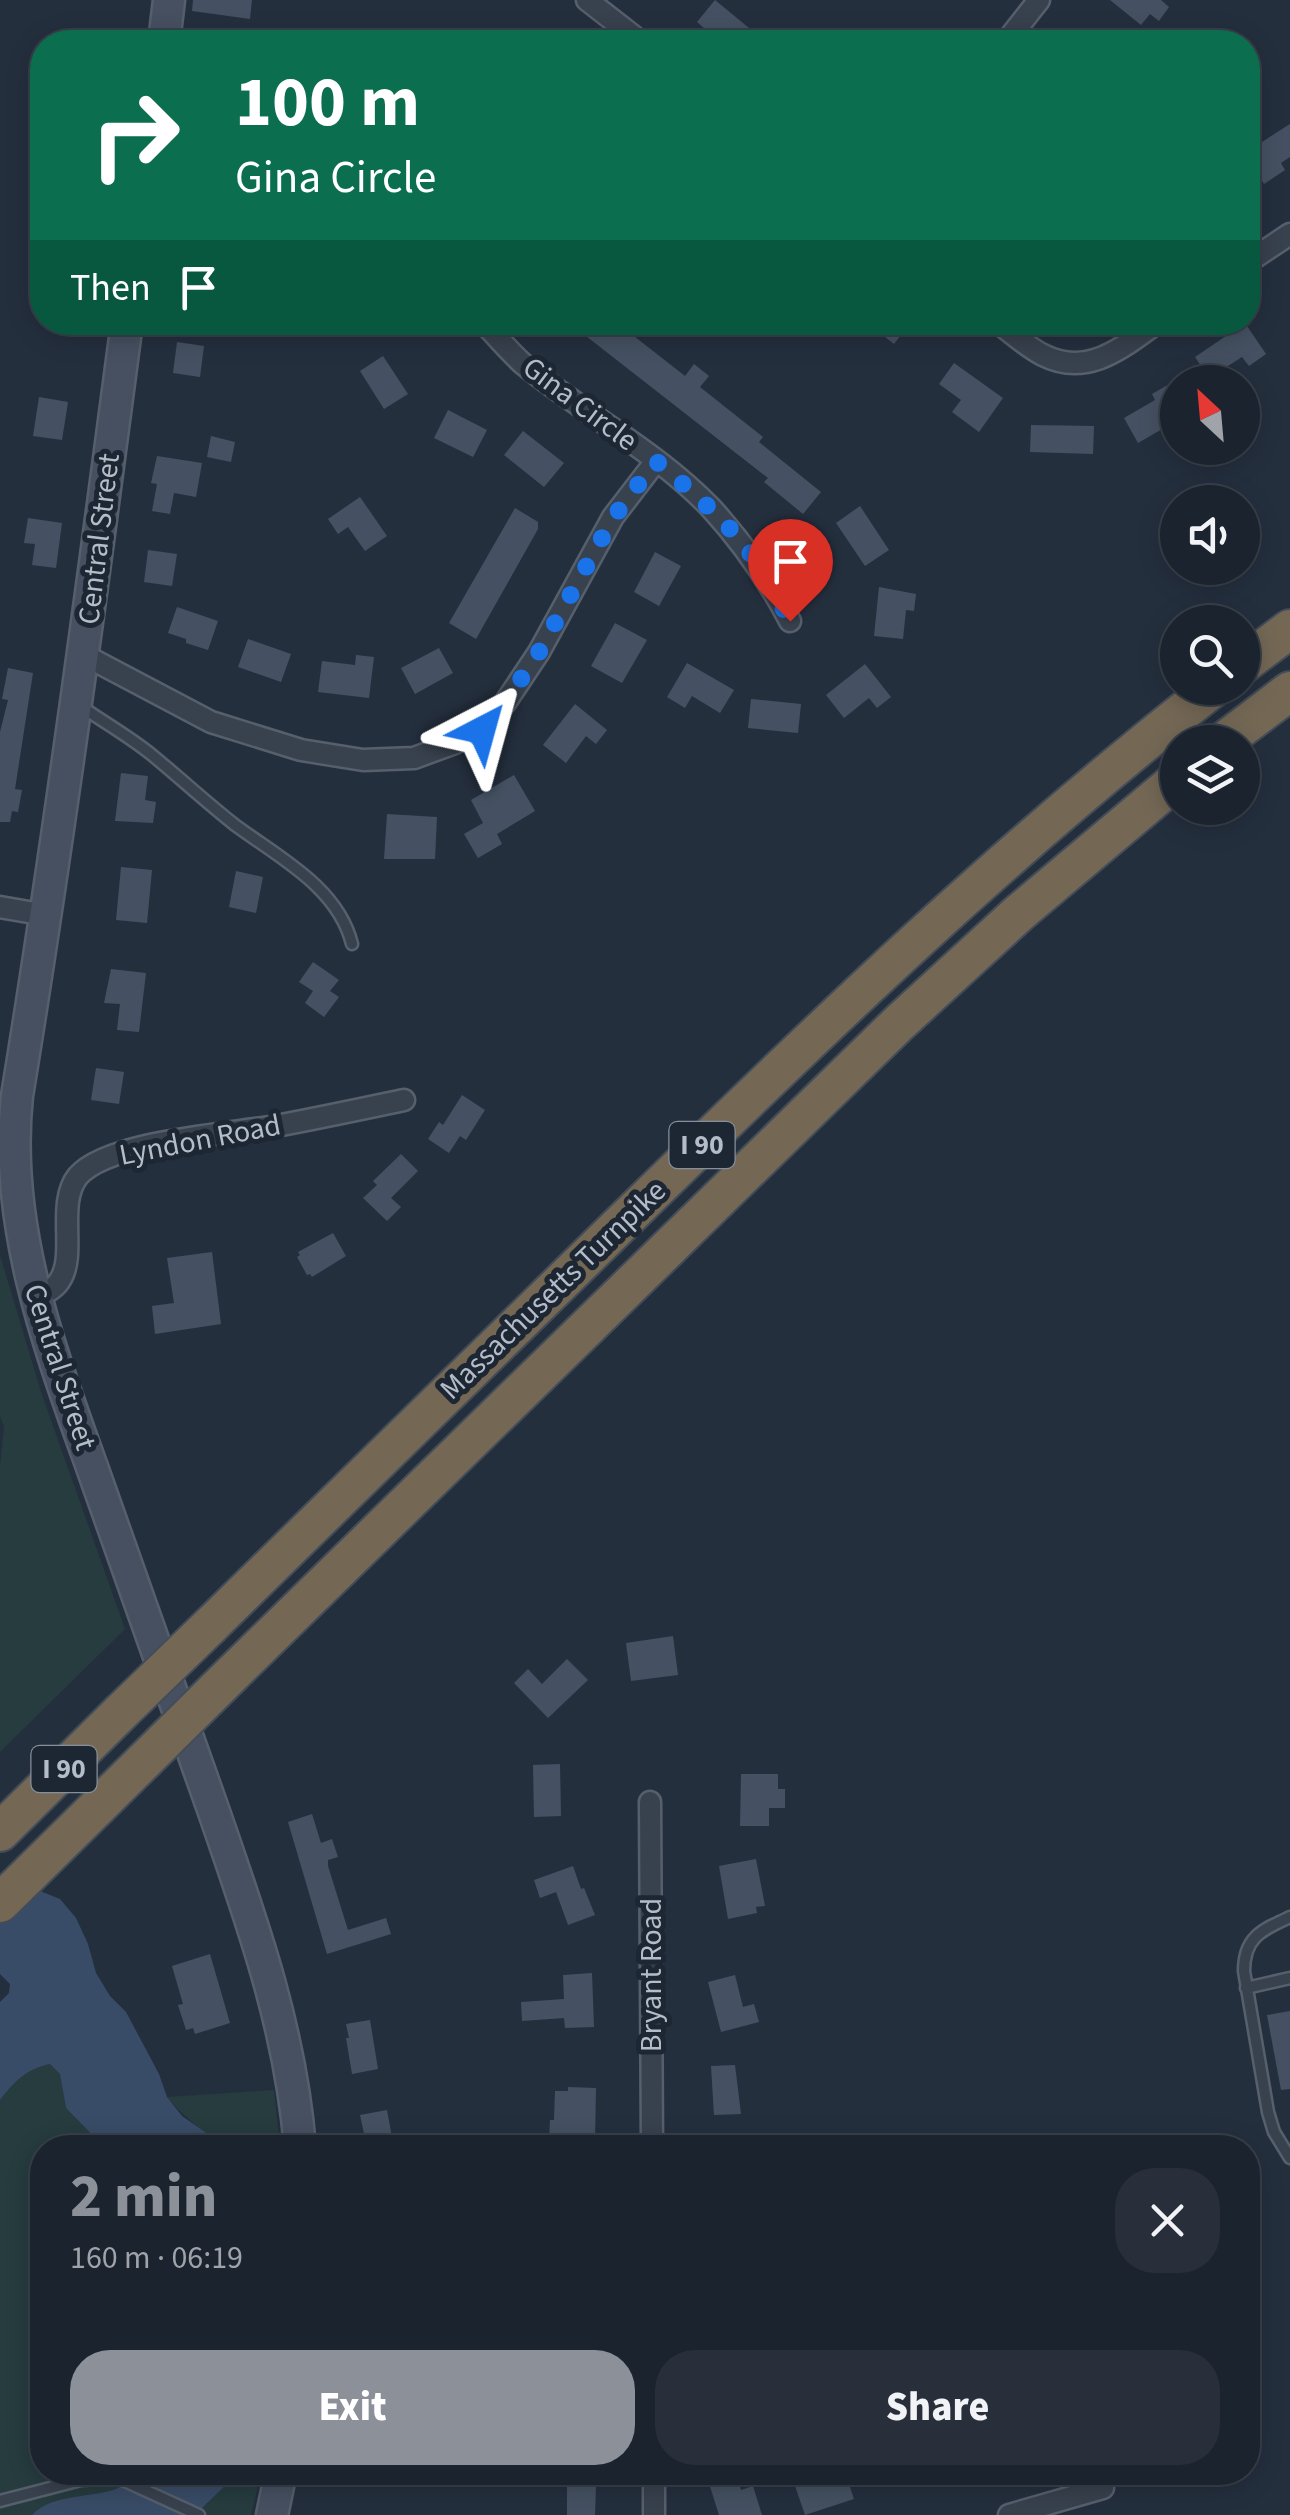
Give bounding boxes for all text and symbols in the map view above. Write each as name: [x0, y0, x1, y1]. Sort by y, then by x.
text: 100 m: [235, 53, 420, 153]
icon: right: [70, 70, 200, 200]
text: Gina Circle: [235, 146, 436, 210]
icon: arrive: [171, 260, 226, 315]
text: Then: [70, 261, 151, 315]
street label: Gina Circle: [513, 346, 647, 462]
north arrow: [1160, 365, 1260, 465]
map controls: [1160, 365, 1260, 825]
street label: Central Street: [67, 451, 131, 627]
button: sound: [1160, 485, 1260, 585]
pin: [748, 519, 833, 622]
icon: arrive: [763, 534, 818, 589]
button: search: [1160, 605, 1260, 705]
position arrow: [430, 678, 534, 782]
button: layers: [1160, 725, 1260, 825]
street label: Lyndon Road: [116, 1103, 284, 1177]
road number: I 90: [670, 1122, 734, 1168]
street label: Massachusetts Turnpike: [430, 1170, 676, 1410]
street label: Central Street: [13, 1278, 107, 1456]
road number: I 90: [32, 1746, 96, 1792]
street label: Bryant Road: [630, 1898, 673, 2052]
text: 2 min: [70, 2155, 217, 2240]
button: close: [1115, 2168, 1220, 2273]
text: 160 m · 06:19: [70, 2235, 243, 2281]
button: Exit: [70, 2350, 635, 2465]
button: Share: [655, 2350, 1220, 2465]

